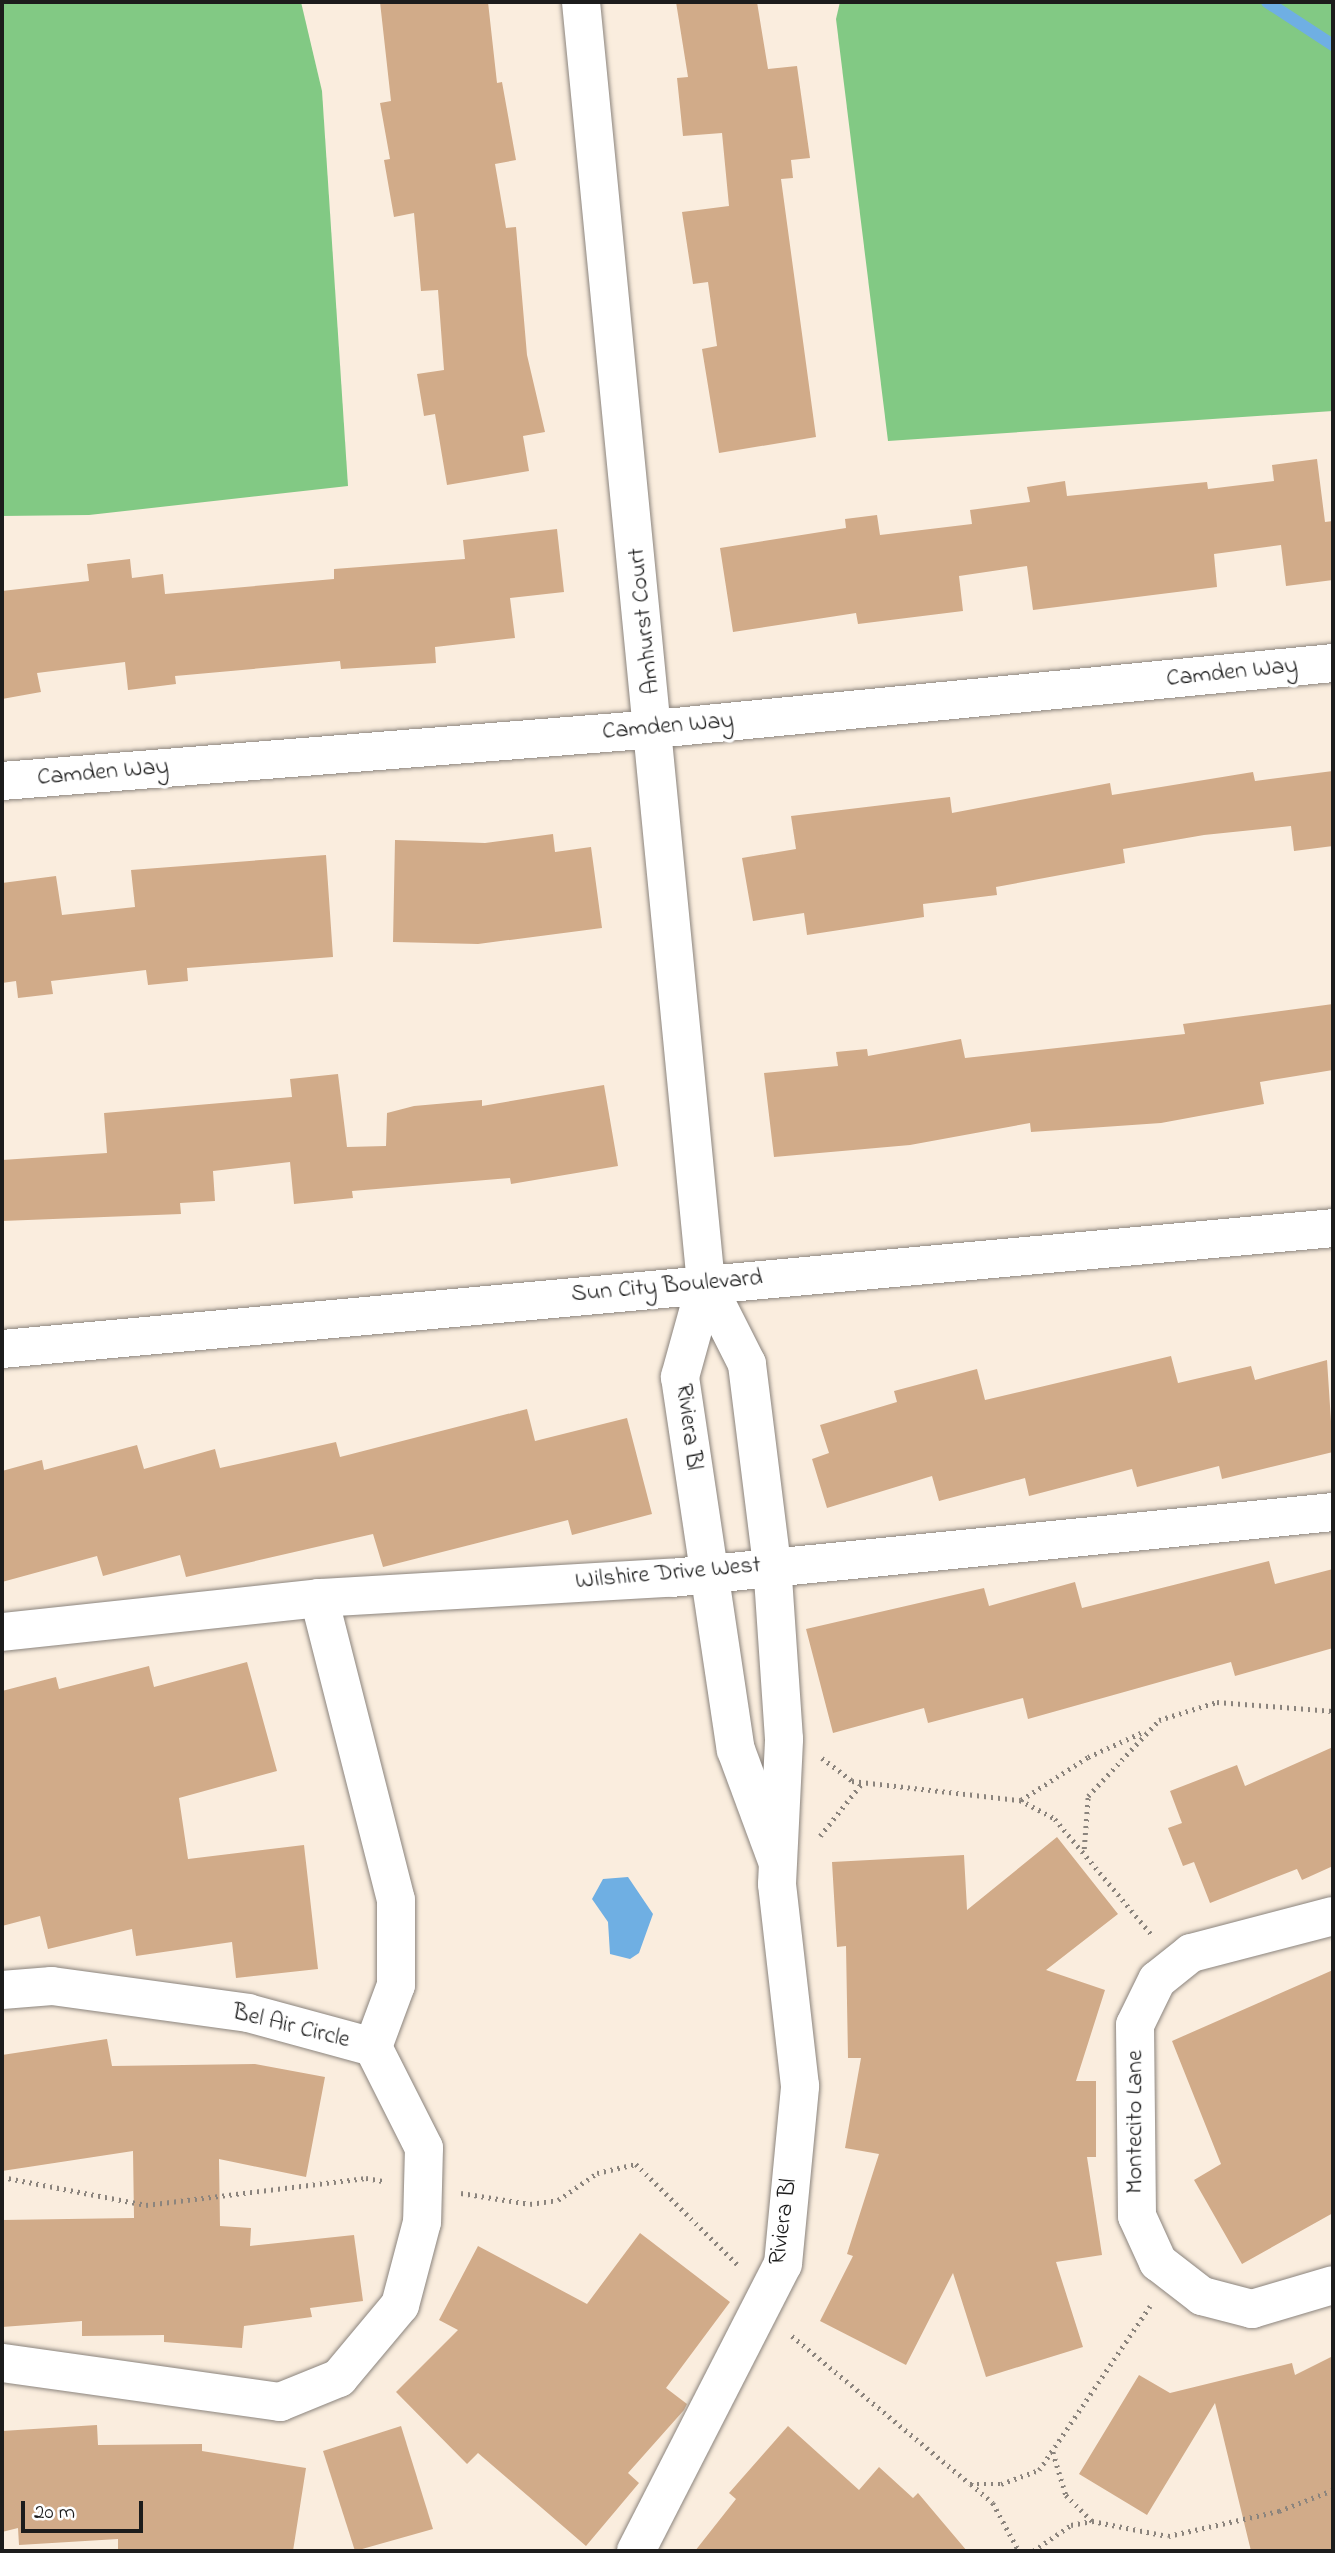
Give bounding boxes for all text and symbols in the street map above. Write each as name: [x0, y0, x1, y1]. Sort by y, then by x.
street label: Amhurst Court: [623, 546, 667, 696]
street label: Camden Way: [1165, 652, 1299, 694]
street label: Camden Way: [601, 707, 735, 747]
street label: Camden Way: [36, 753, 170, 793]
street label: Sun City Boulevard: [570, 1264, 764, 1310]
street label: Riviera Bl: [668, 1382, 708, 1472]
street label: Wilshire Drive West: [574, 1552, 762, 1596]
street label: Bel Air Circle: [229, 1999, 353, 2055]
street label: Montecito Lane: [1122, 2050, 1150, 2194]
street label: Riviera Bl: [764, 2177, 804, 2267]
scale bar: [24, 2486, 147, 2530]
text: 20 m: [34, 2498, 75, 2528]

